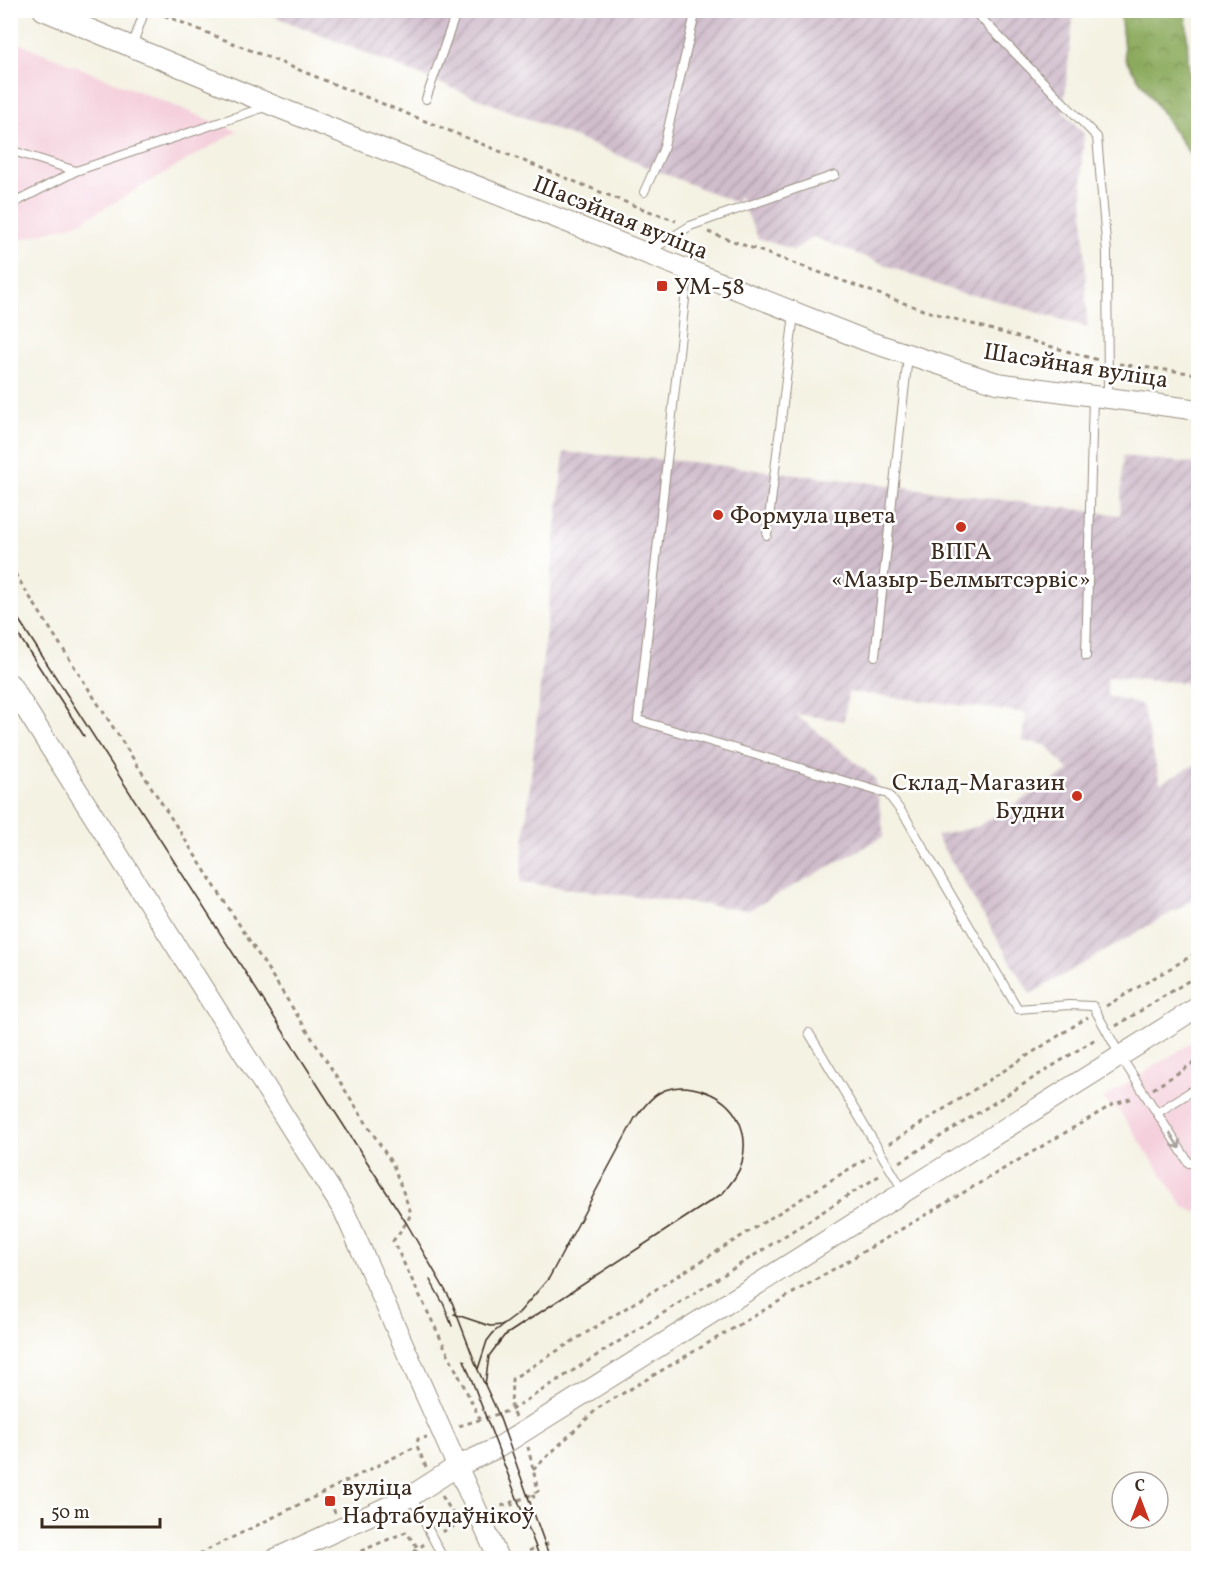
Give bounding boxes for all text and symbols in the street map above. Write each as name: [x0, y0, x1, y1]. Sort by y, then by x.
street label: Шасэйная вуліца: [527, 168, 713, 270]
place label: УМ-58: [674, 271, 745, 305]
marker: УМ-58: [655, 279, 669, 293]
street label: Шасэйная вуліца: [981, 336, 1171, 398]
place label: Формула цвета: [730, 500, 896, 534]
marker: Формула цвета: [711, 508, 725, 522]
marker: ВПГА «Мазыр-Белмытсэрвіс»: [954, 520, 968, 534]
place label: ВПГА «Мазыр-Белмытсэрвіс»: [831, 536, 1091, 598]
place label: Склад-Магазин Будни: [892, 767, 1065, 829]
marker: Склад-Магазин Будни: [1070, 789, 1084, 803]
one-way arrow: [1169, 1133, 1181, 1149]
north arrow: [1110, 1470, 1170, 1530]
place label: вуліца Нафтабудаўнікоў: [342, 1472, 535, 1534]
text: С: [1135, 1476, 1145, 1498]
scale bar: [42, 1491, 160, 1529]
marker: вуліца Нафтабудаўнікоў: [323, 1494, 337, 1508]
text: 50 m: [51, 1501, 90, 1526]

